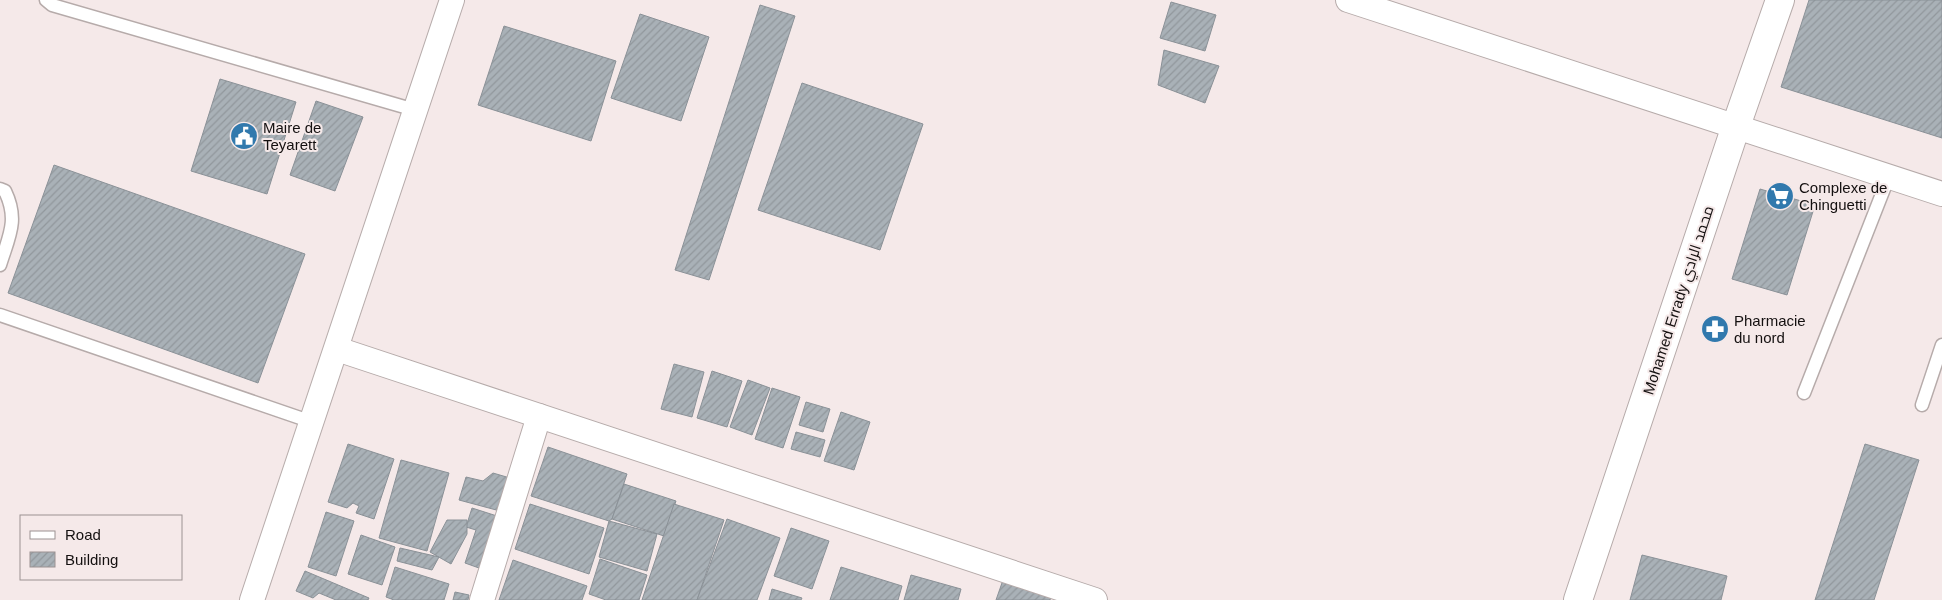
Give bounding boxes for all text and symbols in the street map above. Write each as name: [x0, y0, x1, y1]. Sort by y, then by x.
place label: Maire de Teyarett: [263, 119, 321, 153]
public building icon: Maire de Teyarett: [229, 121, 259, 151]
place label: Complexe de Chinguetti: [1799, 179, 1887, 213]
supermarket icon: Complexe de Chinguetti: [1765, 181, 1795, 211]
street label: Mohamed Errady محمد الرادي: [1639, 203, 1720, 398]
place label: Pharmacie du nord: [1734, 312, 1806, 346]
pharmacy icon: Pharmacie du nord: [1700, 314, 1730, 344]
legend: [20, 515, 182, 580]
text: Road: [65, 526, 101, 543]
text: Building: [65, 551, 118, 568]

